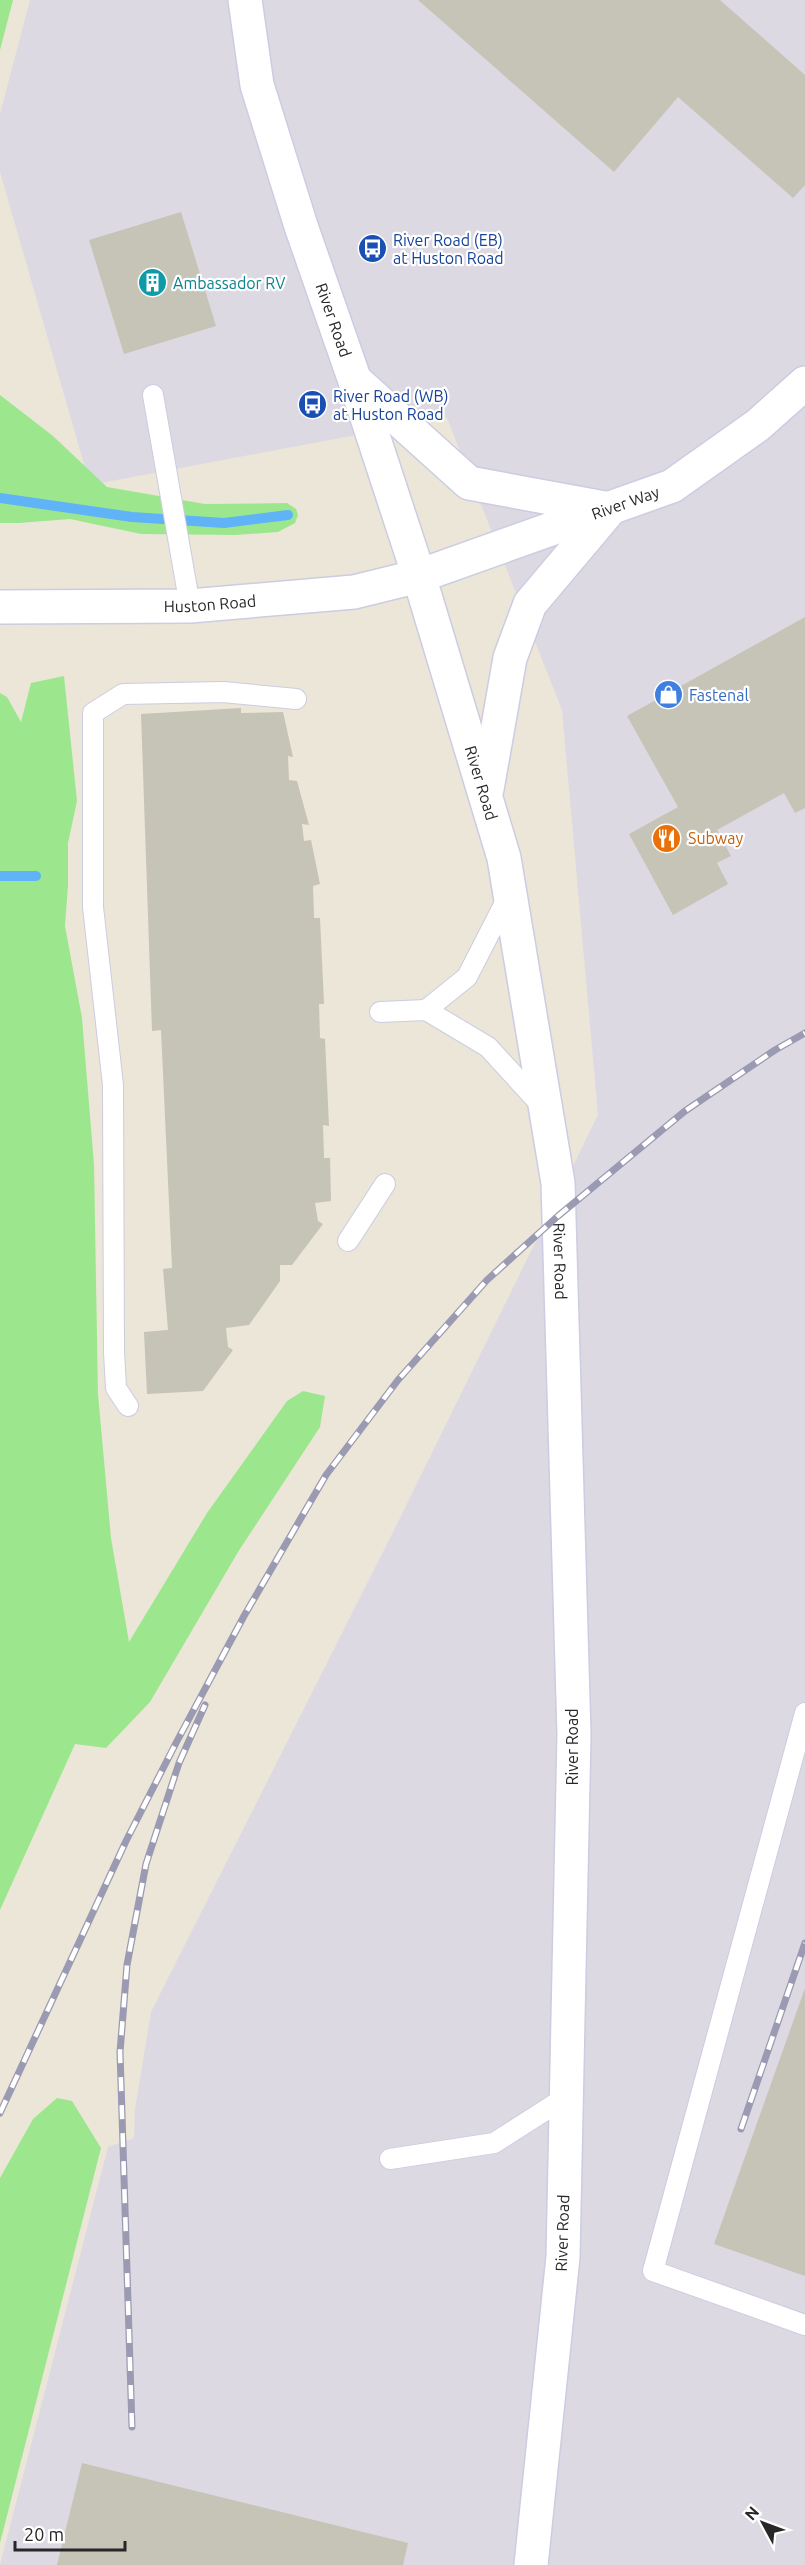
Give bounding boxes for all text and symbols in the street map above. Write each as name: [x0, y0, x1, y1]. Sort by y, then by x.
place label: River Road (EB) at Huston Road: [393, 231, 504, 267]
bus stop icon: River Road (EB) at Huston Road: [356, 233, 388, 265]
building icon: Ambassador RV: [136, 267, 168, 299]
place label: Ambassador RV: [173, 274, 285, 292]
street label: River Road: [313, 281, 355, 359]
place label: River Road (WB) at Huston Road: [333, 387, 449, 423]
bus stop icon: River Road (WB) at Huston Road: [296, 389, 328, 421]
street label: River Way: [589, 482, 662, 523]
street label: Huston Road: [164, 591, 257, 615]
shop icon: Fastenal: [652, 679, 684, 711]
place label: Fastenal: [689, 686, 749, 704]
street label: River Road: [462, 743, 501, 822]
restaurant icon: Subway: [651, 822, 683, 854]
place label: Subway: [688, 829, 743, 847]
street label: River Road: [550, 1222, 570, 1300]
street label: River Road: [563, 1708, 581, 1786]
street label: River Road: [552, 2194, 572, 2272]
north arrow: [733, 2493, 793, 2553]
text: N: [741, 2503, 762, 2524]
scale bar: [15, 2514, 124, 2552]
text: 20 m: [24, 2524, 64, 2544]

